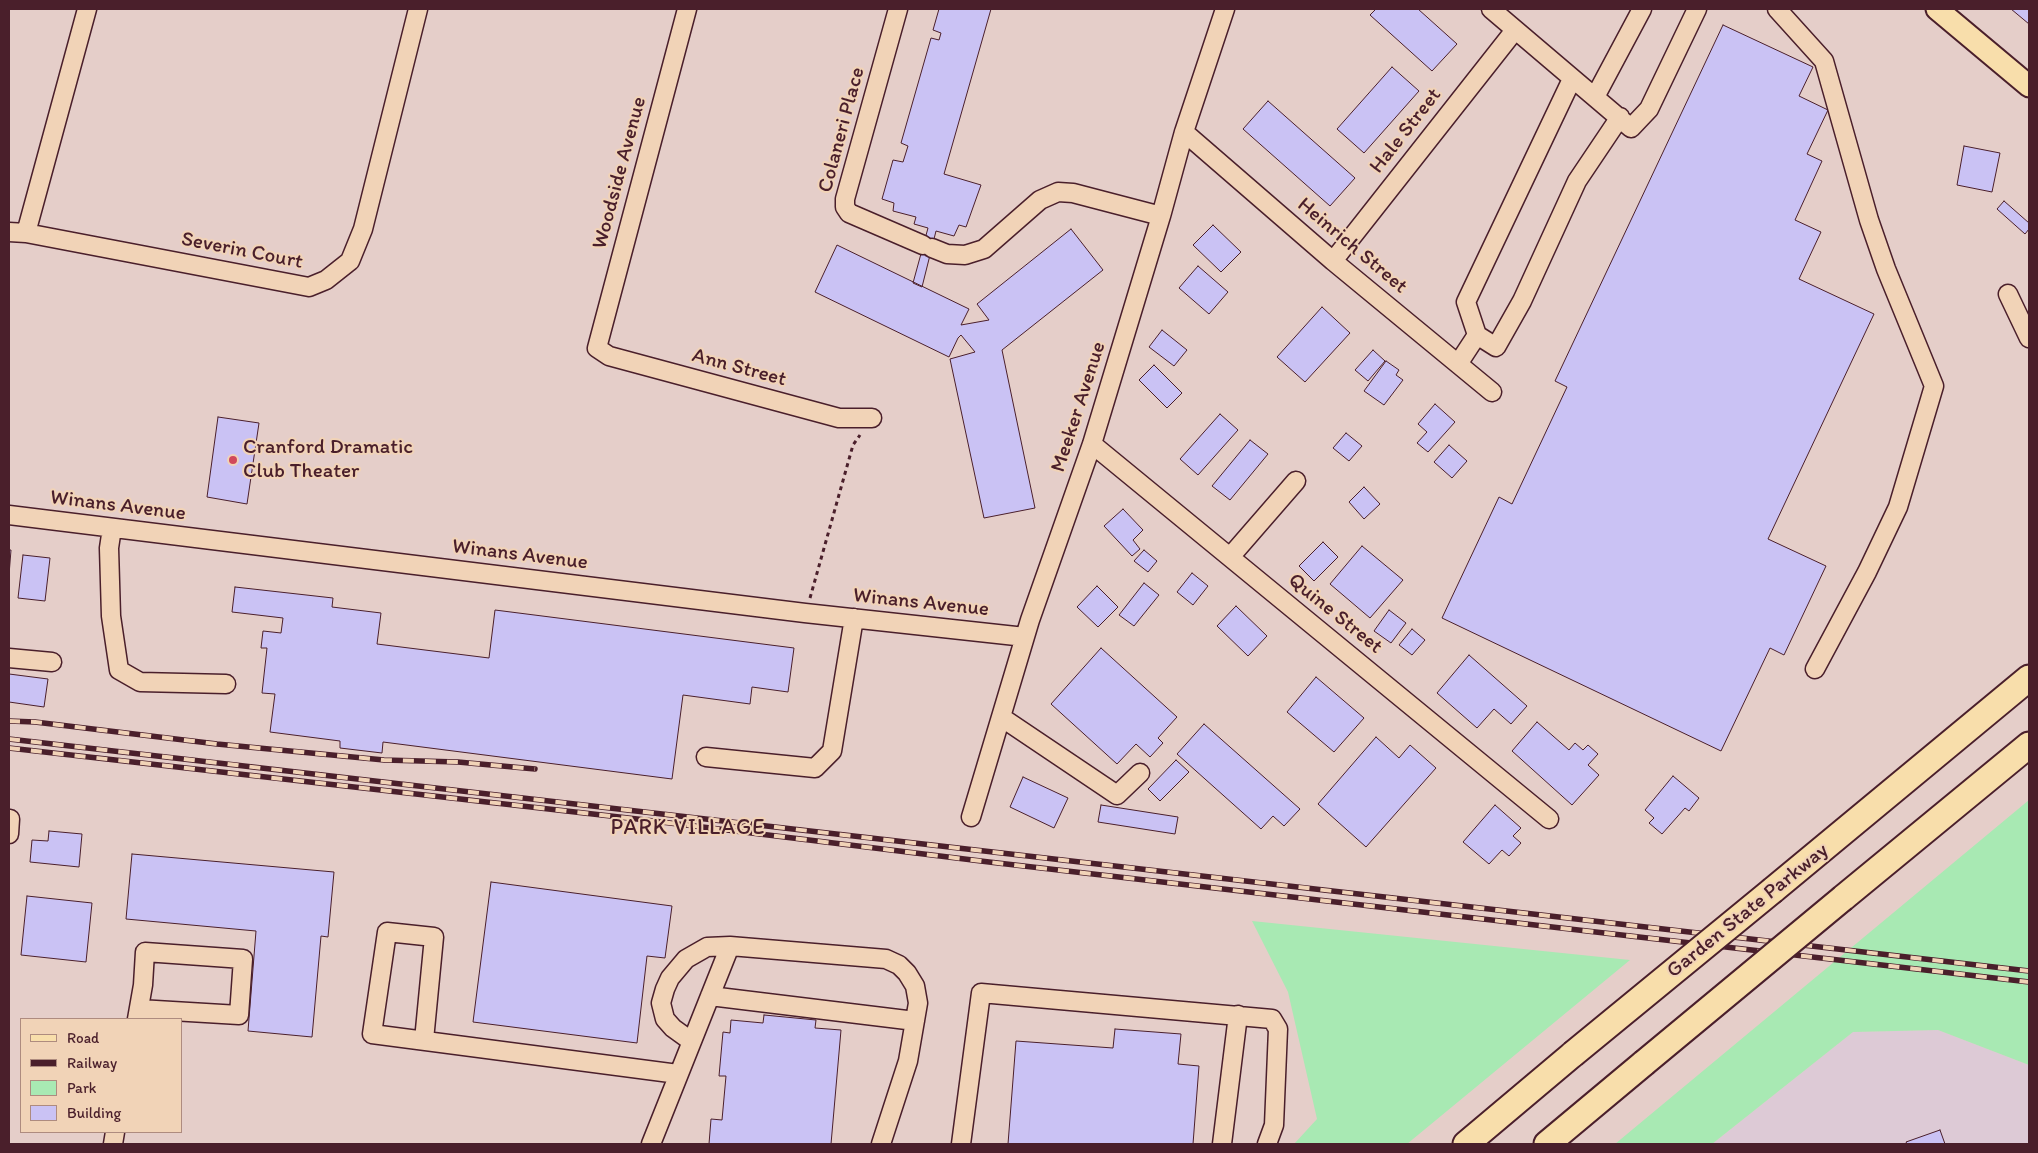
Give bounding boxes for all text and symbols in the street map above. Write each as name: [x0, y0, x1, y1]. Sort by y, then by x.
street label: Colaneri Place: [813, 65, 871, 195]
street label: Hale Street: [1365, 83, 1447, 179]
street label: Woodside Avenue: [588, 94, 652, 252]
street label: Heinrich Street: [1292, 193, 1412, 299]
street label: Severin Court: [179, 227, 305, 275]
street label: Meeker Avenue: [1046, 339, 1112, 475]
street label: Ann Street: [689, 343, 789, 393]
place label: Cranford Dramatic Club Theater: [243, 435, 413, 485]
marker: Cranford Dramatic Club Theater: [227, 454, 239, 466]
street label: Winans Avenue: [49, 485, 187, 527]
street label: Winans Avenue: [451, 534, 589, 576]
street label: Quine Street: [1283, 568, 1387, 660]
street label: Winans Avenue: [852, 583, 990, 623]
district label: PARK VILLAGE: [609, 815, 767, 841]
street label: Garden State Parkway: [1662, 838, 1834, 984]
legend: [20, 1018, 182, 1133]
text: Road: [67, 1029, 99, 1047]
text: Railway: [67, 1054, 117, 1072]
text: Park: [67, 1079, 97, 1097]
text: Building: [67, 1104, 121, 1122]

